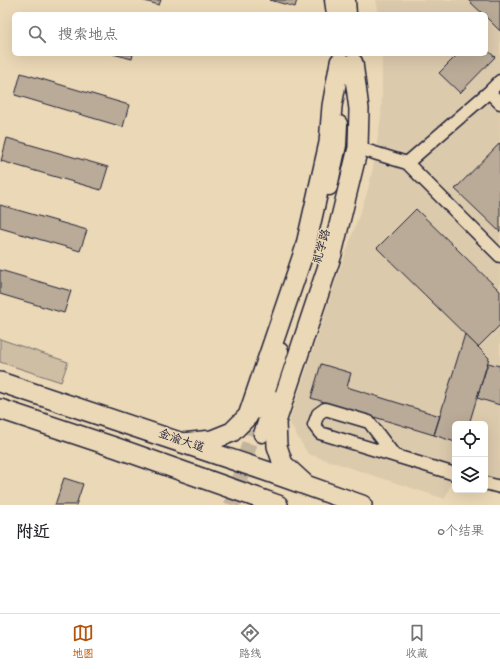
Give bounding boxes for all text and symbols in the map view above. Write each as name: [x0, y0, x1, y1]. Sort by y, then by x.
search box: [12, 12, 488, 56]
icon: search: [26, 23, 48, 45]
text: 搜索地点: [58, 27, 118, 45]
street label: 礼学路: [310, 227, 335, 266]
map controls: [452, 421, 488, 493]
button: locate: [452, 421, 488, 457]
street label: 金渝大道: [156, 427, 206, 456]
button: layers: [452, 457, 488, 493]
text: 附近: [16, 524, 50, 544]
text: 0个结果: [438, 525, 484, 540]
tab: 地图: [72, 622, 94, 661]
tab: 路线: [239, 622, 261, 661]
tab: 收藏: [406, 622, 428, 661]

